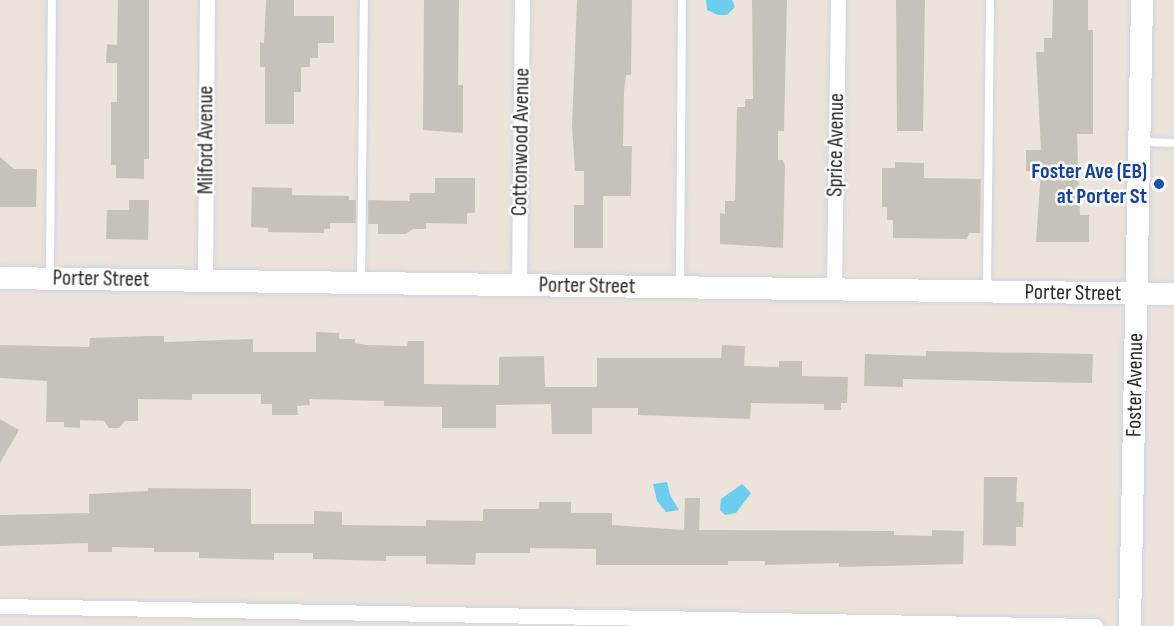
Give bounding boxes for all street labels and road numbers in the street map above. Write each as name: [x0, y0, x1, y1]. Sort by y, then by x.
street label: Cottonwood Avenue: [507, 68, 535, 216]
street label: Milford Avenue: [193, 86, 219, 194]
street label: Sprice Avenue: [822, 93, 850, 197]
street label: Porter Street: [52, 265, 150, 293]
street label: Porter Street: [538, 272, 636, 300]
street label: Porter Street: [1024, 279, 1122, 307]
street label: Foster Avenue: [1121, 333, 1149, 437]

